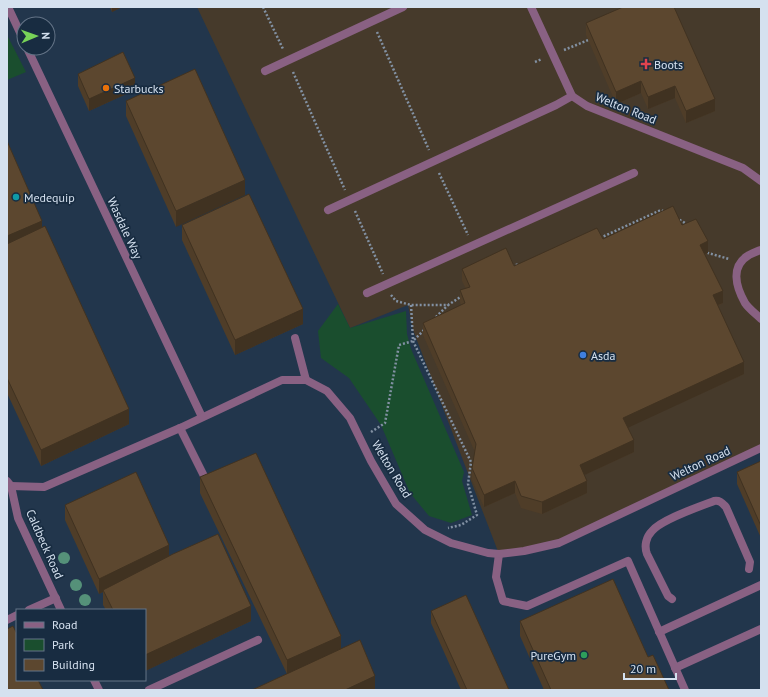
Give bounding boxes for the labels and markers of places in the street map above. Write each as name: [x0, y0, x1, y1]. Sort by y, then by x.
place label: Boots: [654, 57, 683, 72]
marker: Boots: [641, 59, 651, 69]
place label: Starbucks: [114, 81, 164, 96]
marker: Starbucks: [101, 83, 111, 93]
place label: Medequip: [24, 190, 75, 205]
marker: Medequip: [11, 192, 21, 202]
place label: Asda: [591, 348, 616, 363]
marker: Asda: [578, 350, 588, 360]
place label: PureGym: [530, 648, 576, 663]
marker: PureGym: [579, 650, 589, 660]

